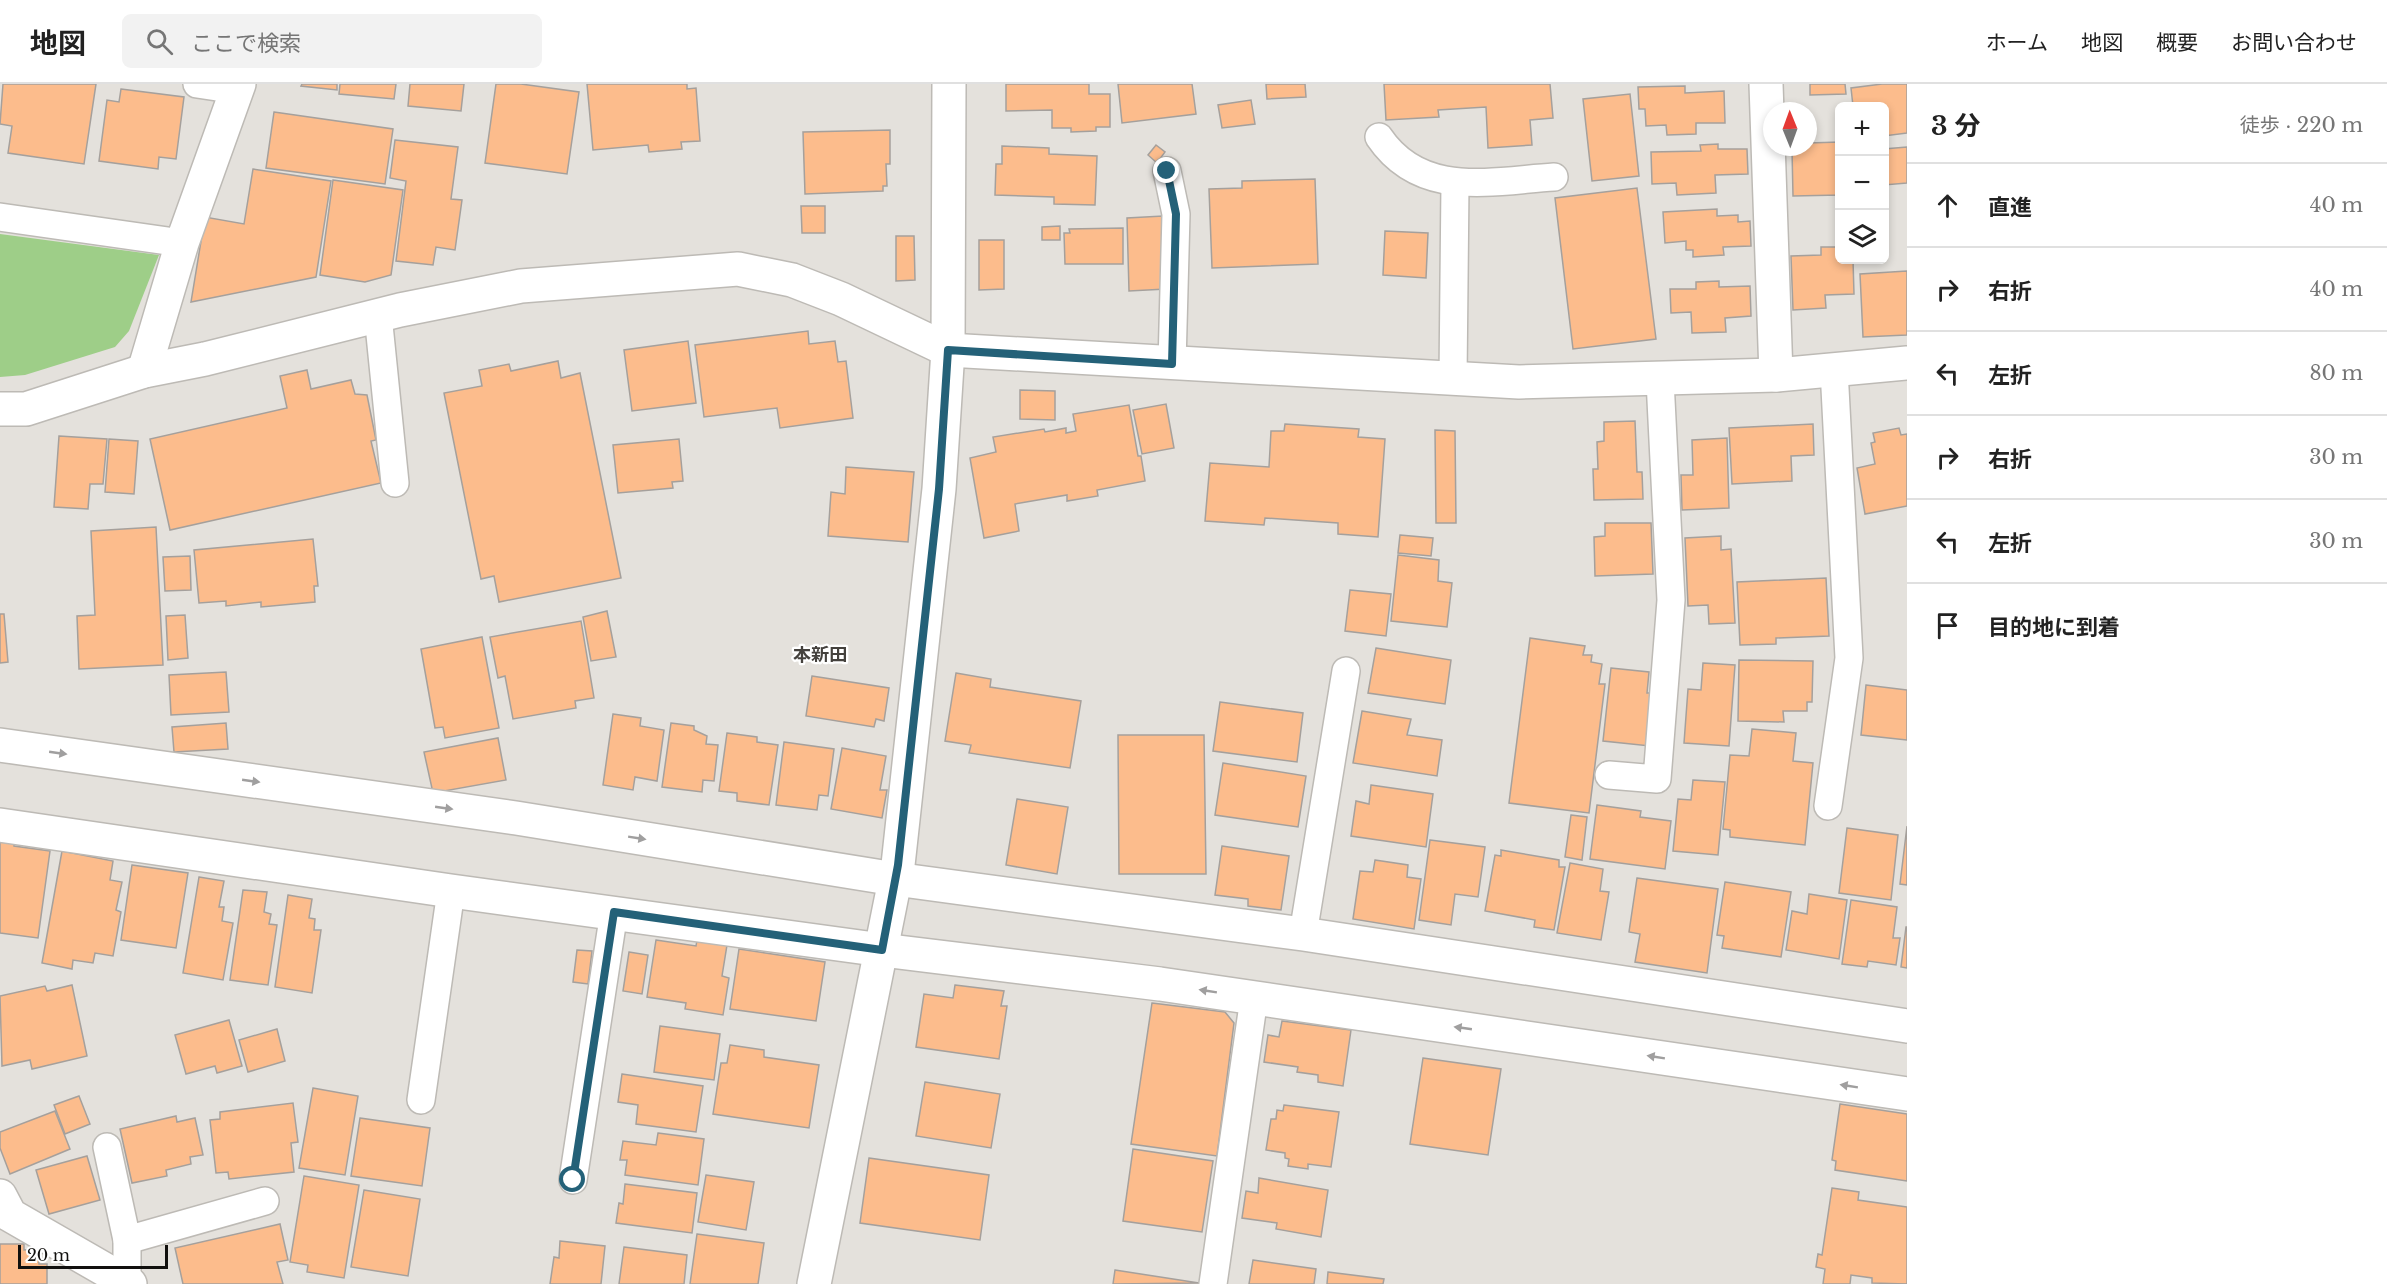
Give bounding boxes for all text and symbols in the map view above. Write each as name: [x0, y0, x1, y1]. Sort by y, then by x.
search box: [122, 14, 542, 68]
icon: search: [143, 25, 176, 58]
text: 地図: [30, 26, 86, 61]
text: ここで検索: [191, 30, 301, 57]
text: ホーム: [1986, 30, 2048, 56]
text: 地図: [2081, 30, 2123, 56]
text: 概要: [2156, 30, 2198, 56]
text: お問い合わせ: [2231, 30, 2357, 56]
north arrow: [1763, 102, 1817, 156]
map controls: [1835, 102, 1889, 264]
button: +: [1835, 102, 1889, 156]
text: 3 分: [1931, 110, 1980, 142]
text: 徒歩 · 220 m: [2240, 113, 2363, 137]
button: −: [1835, 156, 1889, 210]
route end: [1153, 157, 1179, 183]
icon: ahead: [1931, 189, 1964, 222]
text: 40 m: [2310, 193, 2363, 217]
text: 直進: [1988, 194, 2032, 221]
button: layers: [1835, 210, 1889, 264]
icon: right: [1931, 273, 1964, 306]
text: 40 m: [2310, 277, 2363, 301]
text: 右折: [1988, 278, 2032, 305]
icon: left: [1931, 357, 1964, 390]
text: 80 m: [2309, 361, 2363, 385]
text: 左折: [1988, 362, 2032, 389]
icon: right: [1931, 441, 1964, 474]
text: 30 m: [2309, 445, 2363, 469]
text: 右折: [1988, 446, 2032, 473]
icon: left: [1931, 525, 1964, 558]
text: 30 m: [2309, 529, 2363, 553]
text: 左折: [1988, 530, 2032, 557]
icon: arrive: [1931, 609, 1964, 642]
text: 目的地に到着: [1988, 614, 2120, 641]
district label: 本新田: [793, 644, 847, 666]
one-way arrow: [49, 749, 68, 758]
one-way arrow: [242, 776, 261, 785]
one-way arrow: [435, 804, 454, 813]
one-way arrow: [627, 833, 646, 842]
one-way arrow: [1199, 986, 1218, 995]
one-way arrow: [1454, 1024, 1473, 1033]
one-way arrow: [1647, 1052, 1666, 1061]
one-way arrow: [1840, 1081, 1859, 1090]
route start: [559, 1166, 585, 1192]
scale bar: [18, 1242, 168, 1270]
text: 20 m: [27, 1245, 70, 1265]

